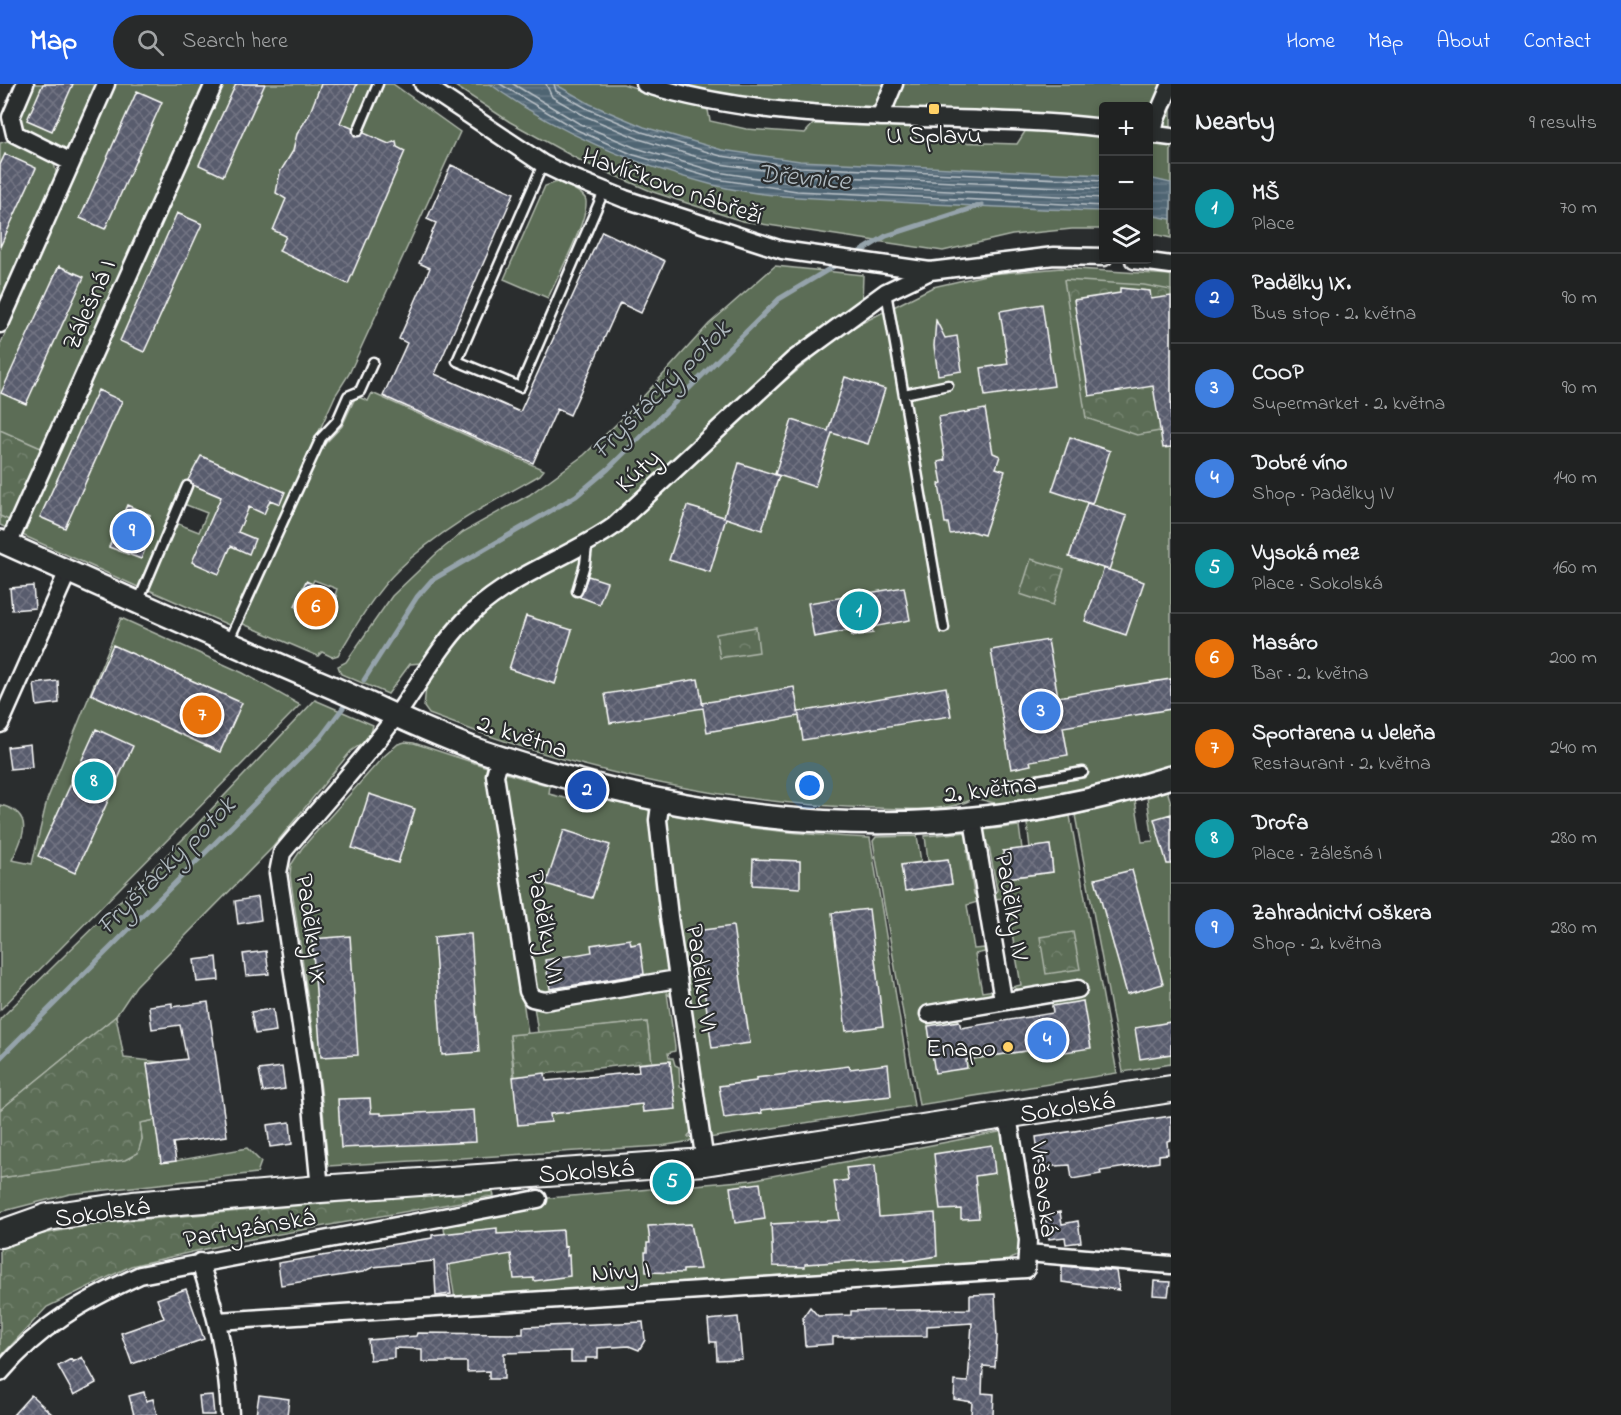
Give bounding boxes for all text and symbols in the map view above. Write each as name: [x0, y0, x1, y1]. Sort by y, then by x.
search box: [113, 15, 533, 69]
text: Map: [30, 22, 77, 63]
icon: search: [134, 26, 167, 59]
text: Search here: [182, 26, 288, 58]
text: Home: [1286, 27, 1335, 57]
text: Map: [1368, 27, 1403, 57]
text: About: [1436, 27, 1490, 57]
text: Contact: [1523, 27, 1591, 57]
marker: U Splavu: [927, 102, 941, 116]
map controls: [1099, 102, 1153, 264]
button: +: [1099, 102, 1153, 156]
text: Nearby: [1195, 104, 1274, 142]
text: 9 results: [1529, 109, 1597, 138]
place label: U Splavu: [886, 118, 982, 156]
street label: Havlíčkovo nábřeží: [576, 139, 768, 237]
water label: Dřevnice: [756, 155, 854, 202]
button: −: [1099, 156, 1153, 210]
text: MŠ: [1252, 178, 1279, 210]
text: 1: [1211, 194, 1218, 223]
text: 70 m: [1560, 194, 1597, 223]
button: layers: [1099, 210, 1153, 264]
text: Place: [1252, 210, 1294, 239]
street label: Zálešná I: [54, 254, 128, 357]
text: Padělky IX.: [1252, 268, 1351, 300]
text: 2: [1210, 284, 1219, 313]
text: 90 m: [1562, 284, 1597, 313]
text: Bus stop · 2. května: [1252, 300, 1416, 329]
water label: Fryštácký potok: [583, 311, 741, 469]
text: COOP: [1252, 358, 1304, 390]
text: 3: [1210, 374, 1219, 403]
text: 90 m: [1562, 374, 1597, 403]
text: Supermarket · 2. května: [1252, 390, 1445, 419]
street label: Kúty: [608, 441, 671, 503]
text: Dobré víno: [1252, 448, 1347, 480]
text: 4: [1210, 464, 1219, 493]
text: 140 m: [1553, 464, 1597, 493]
text: Shop · Padělky IV: [1252, 480, 1394, 509]
pin: 9: [112, 508, 152, 554]
text: Vysoká mez: [1252, 538, 1359, 570]
text: 5: [1209, 554, 1220, 583]
text: 160 m: [1553, 554, 1597, 583]
text: Place · Sokolská: [1252, 570, 1382, 599]
pin: 6: [296, 584, 336, 630]
pin: 1: [840, 588, 878, 634]
text: Masáro: [1252, 628, 1318, 660]
text: 6: [1210, 644, 1219, 673]
text: 200 m: [1549, 644, 1597, 673]
text: Bar · 2. května: [1252, 660, 1369, 689]
pin: 3: [1022, 688, 1060, 734]
pin: 7: [182, 692, 222, 738]
street label: 2. května: [472, 705, 572, 770]
text: Sportarena u Jeleňa: [1252, 718, 1435, 750]
text: 7: [1210, 734, 1219, 763]
text: 240 m: [1550, 734, 1597, 763]
text: Restaurant · 2. května: [1252, 750, 1431, 779]
pin: 8: [74, 758, 113, 804]
street label: 2. května: [942, 766, 1039, 816]
pin: 2: [568, 768, 606, 812]
your location: [795, 771, 824, 800]
water label: Fryštácký potok: [88, 787, 246, 945]
text: Drofa: [1252, 808, 1309, 840]
text: 8: [1211, 824, 1218, 853]
text: 280 m: [1550, 824, 1597, 853]
text: Place · Zálešná I: [1252, 840, 1382, 869]
street label: Padělky IV: [983, 850, 1037, 964]
street label: Padělky VII: [514, 868, 574, 988]
street label: Padělky IX: [283, 872, 337, 987]
text: Zahradnictví Oškera: [1252, 898, 1432, 930]
text: 9: [1211, 914, 1218, 943]
text: 280 m: [1550, 914, 1597, 943]
street label: Padělky VI: [674, 922, 726, 1035]
text: Shop · 2. května: [1252, 930, 1382, 959]
pin: 4: [1028, 1018, 1066, 1062]
place label: Enapo: [926, 1031, 996, 1069]
marker: Enapo: [1001, 1040, 1015, 1054]
street label: Sokolská: [1017, 1083, 1118, 1135]
street label: Vršavská: [1017, 1139, 1067, 1239]
street label: Sokolská: [537, 1151, 635, 1195]
pin: 5: [652, 1160, 692, 1204]
street label: Sokolská: [52, 1188, 152, 1239]
street label: Partyzánská: [181, 1200, 319, 1260]
street label: Nivy I: [590, 1252, 652, 1294]

